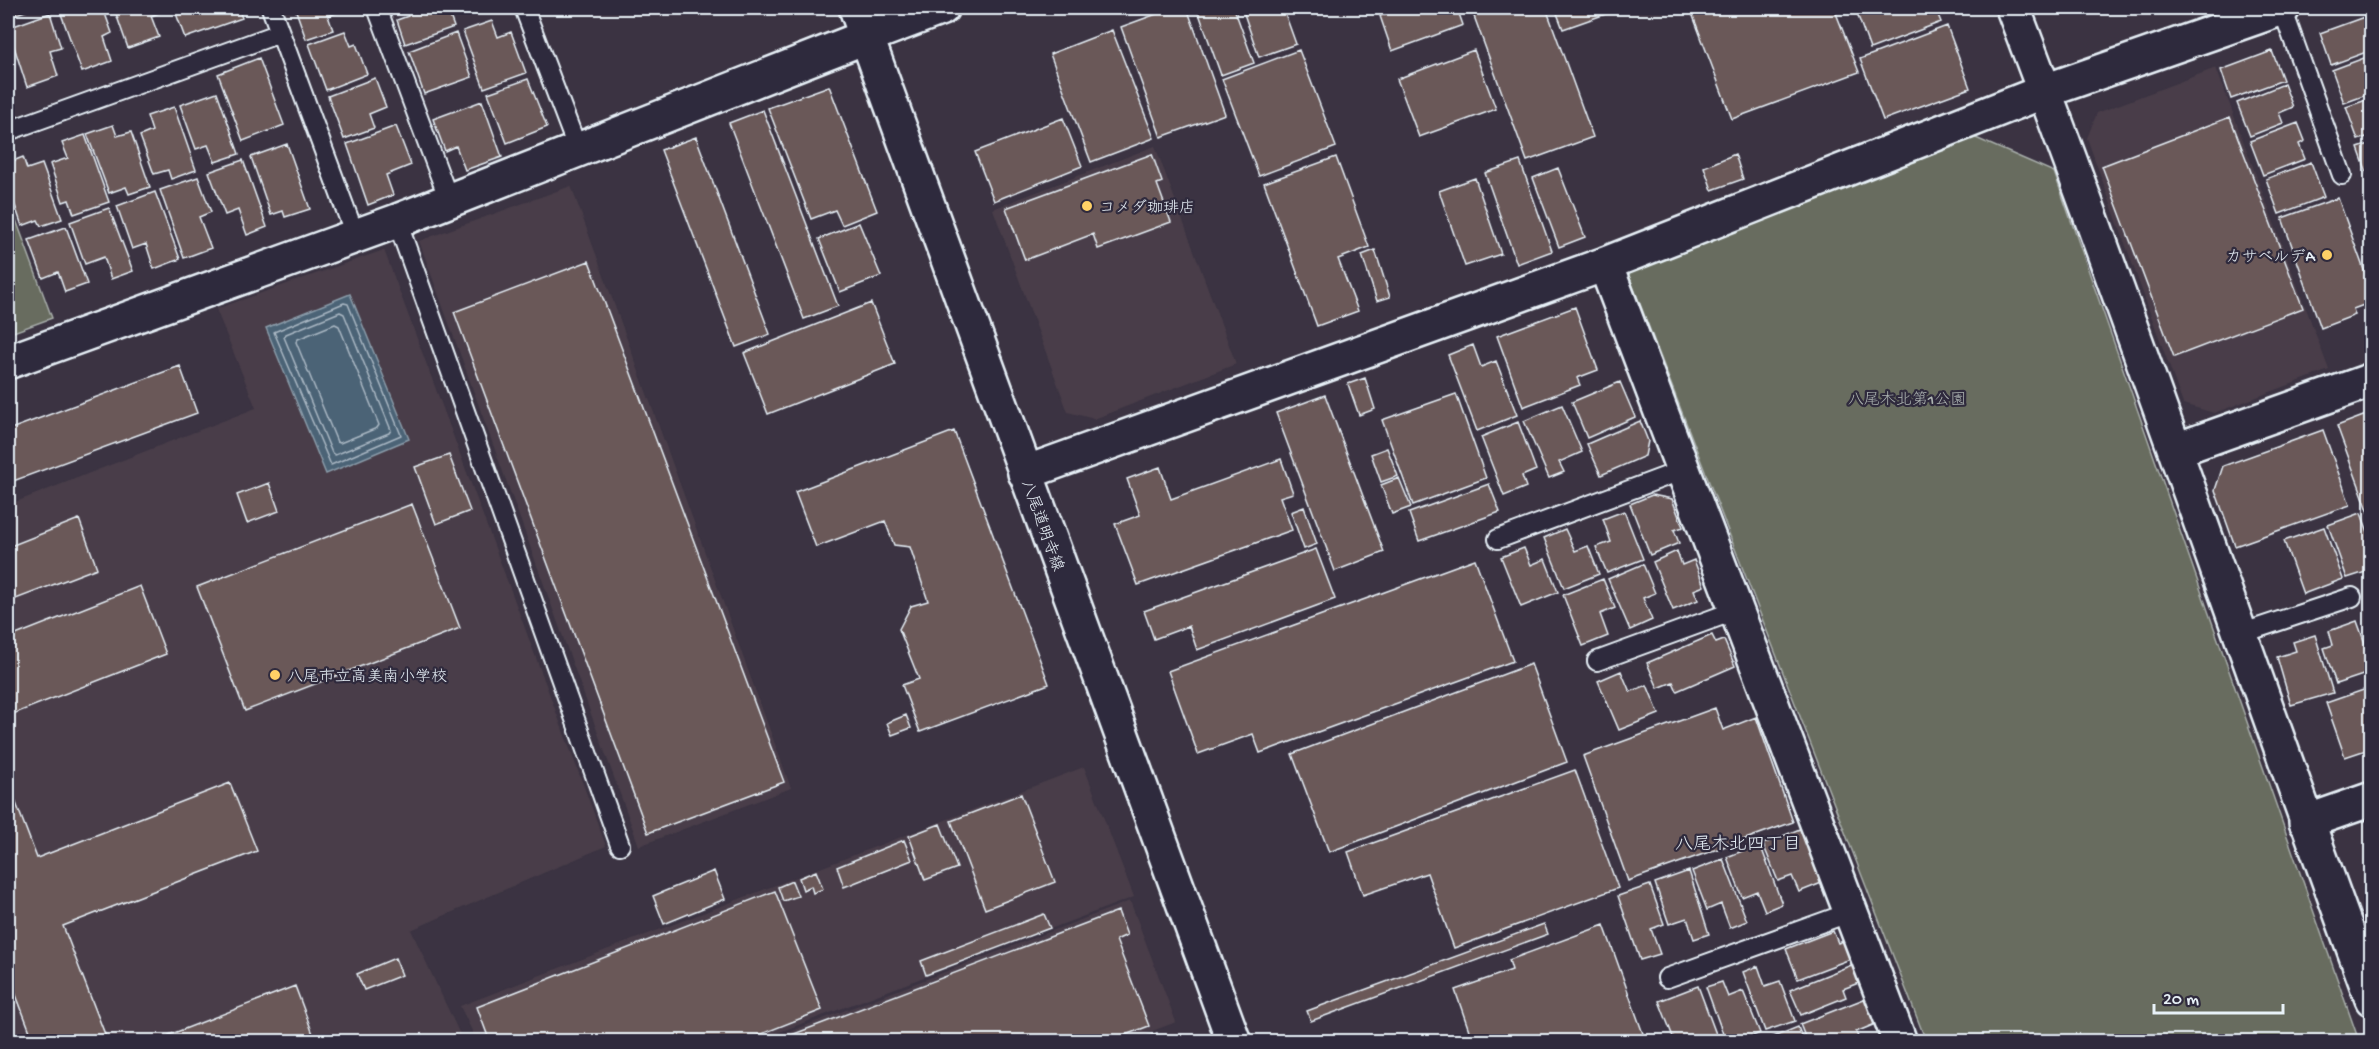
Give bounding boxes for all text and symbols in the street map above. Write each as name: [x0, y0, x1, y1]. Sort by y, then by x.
marker: コメダ珈琲店: [1080, 199, 1094, 213]
place label: コメダ珈琲店: [1099, 199, 1195, 219]
place label: カサベルデA: [2226, 248, 2317, 268]
marker: カサベルデA: [2320, 248, 2334, 262]
park label: 八尾木北第1公園: [1848, 390, 1966, 411]
street label: 八尾道明寺線: [1015, 477, 1068, 575]
place label: 八尾市立高美南小学校: [287, 667, 447, 688]
marker: 八尾市立高美南小学校: [268, 668, 282, 682]
district label: 八尾木北四丁目: [1675, 834, 1801, 856]
scale bar: [2154, 977, 2283, 1015]
text: 20 m: [2163, 990, 2199, 1011]

